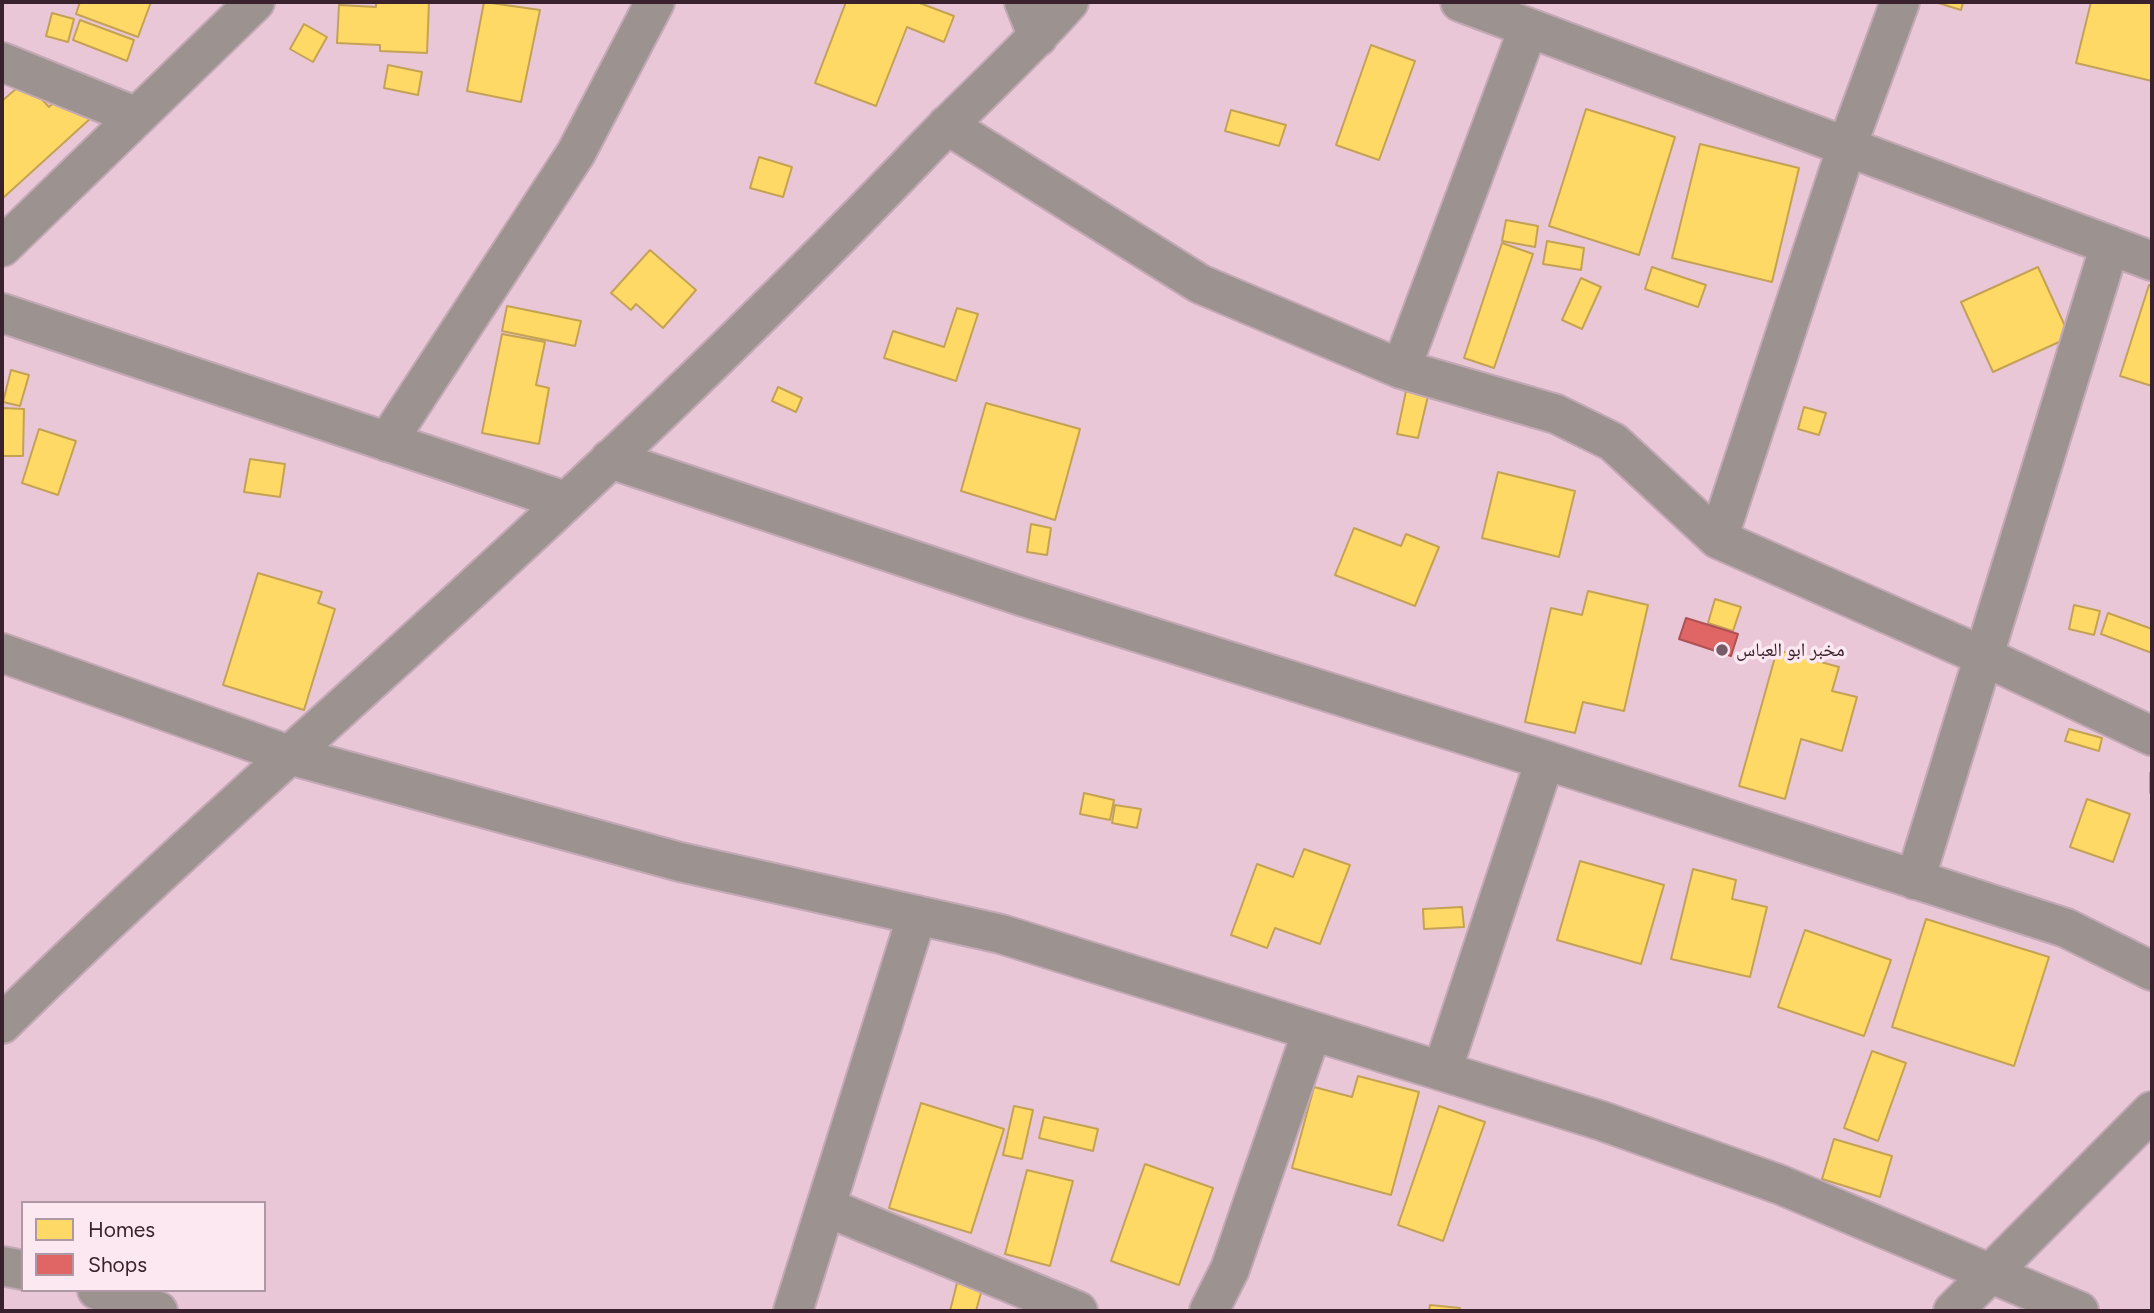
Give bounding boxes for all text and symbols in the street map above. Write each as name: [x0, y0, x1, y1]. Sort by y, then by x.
place label: مخبر ابو العباس: [1736, 639, 1845, 661]
marker: مخبر ابو العباس: [1714, 642, 1730, 658]
legend: [21, 1201, 266, 1292]
text: Homes: [88, 1217, 155, 1242]
text: Shops: [88, 1252, 147, 1277]

